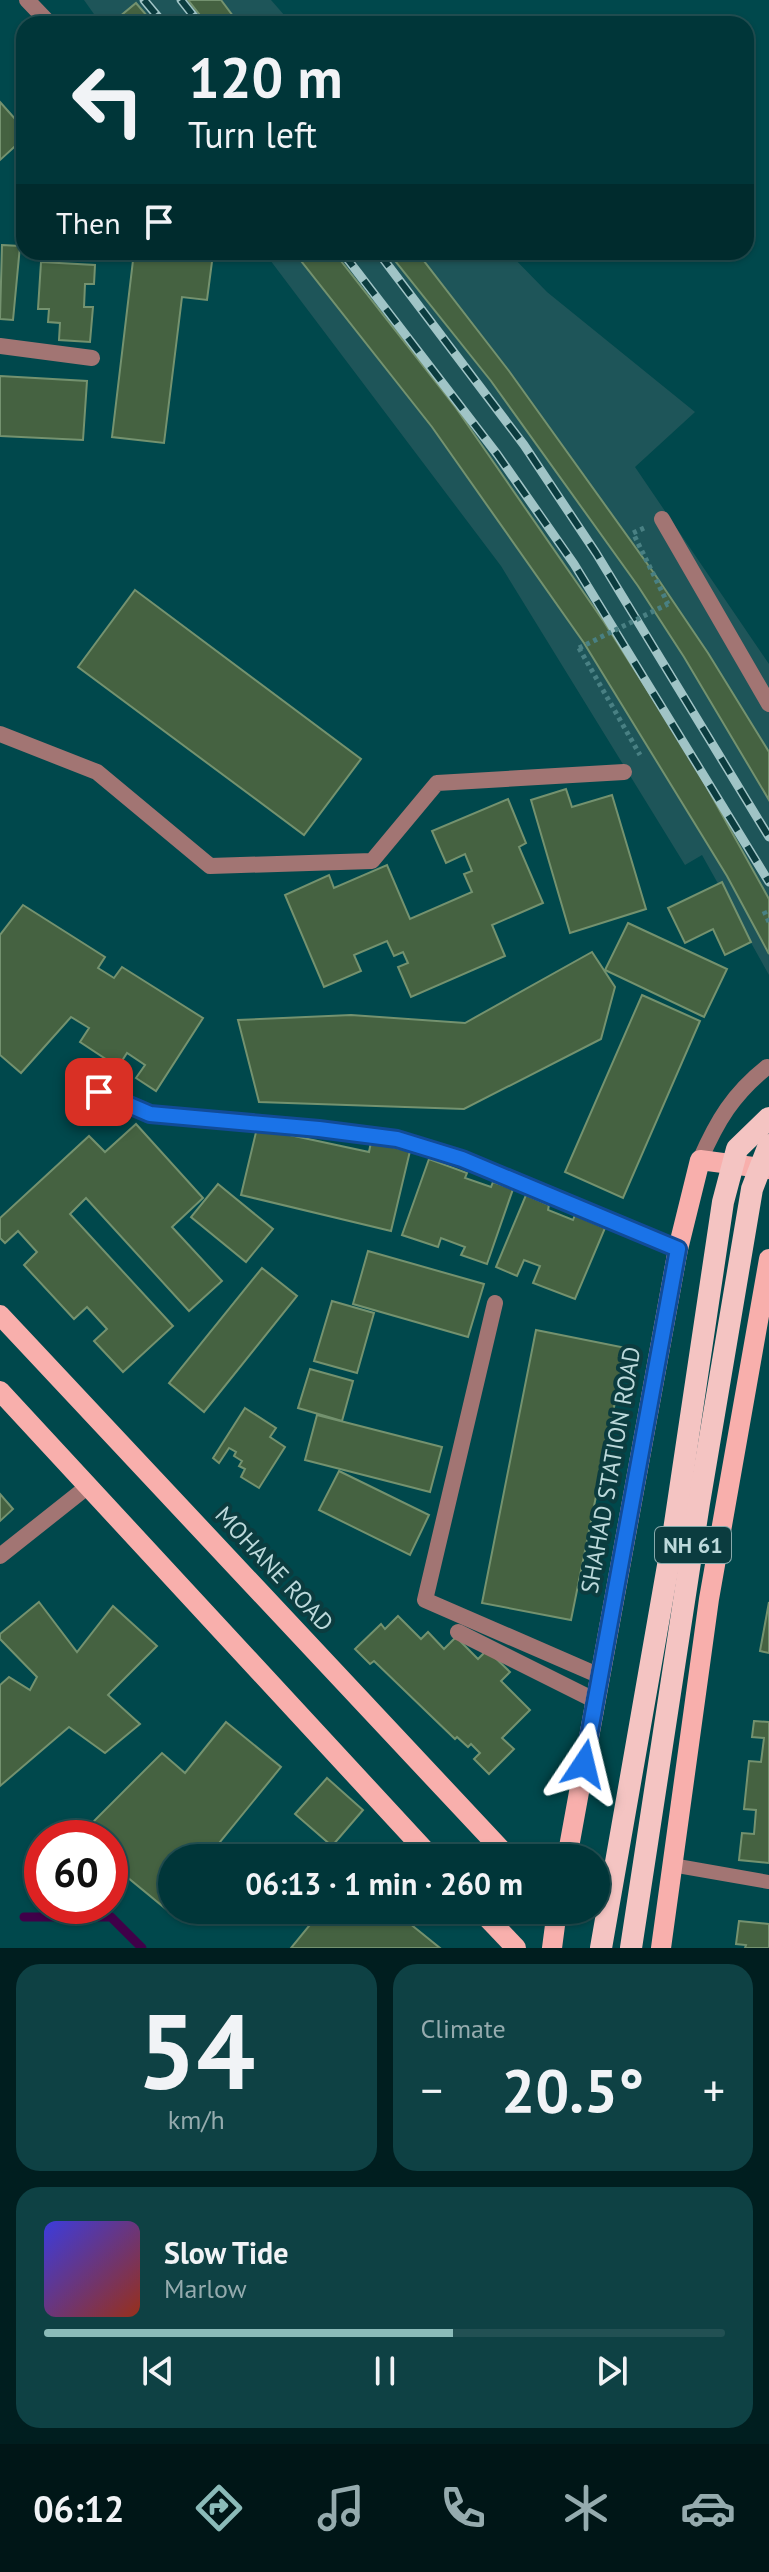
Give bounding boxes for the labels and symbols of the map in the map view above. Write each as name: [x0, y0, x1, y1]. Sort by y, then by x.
pin: [65, 1058, 133, 1126]
street label: SHAHAD STATION ROAD: [574, 1344, 647, 1596]
street label: MOHANE ROAD: [209, 1500, 340, 1638]
road number: NH 61: [655, 1527, 731, 1563]
position arrow: [542, 1722, 626, 1806]
speed limit sign: 60: [24, 1820, 128, 1924]

